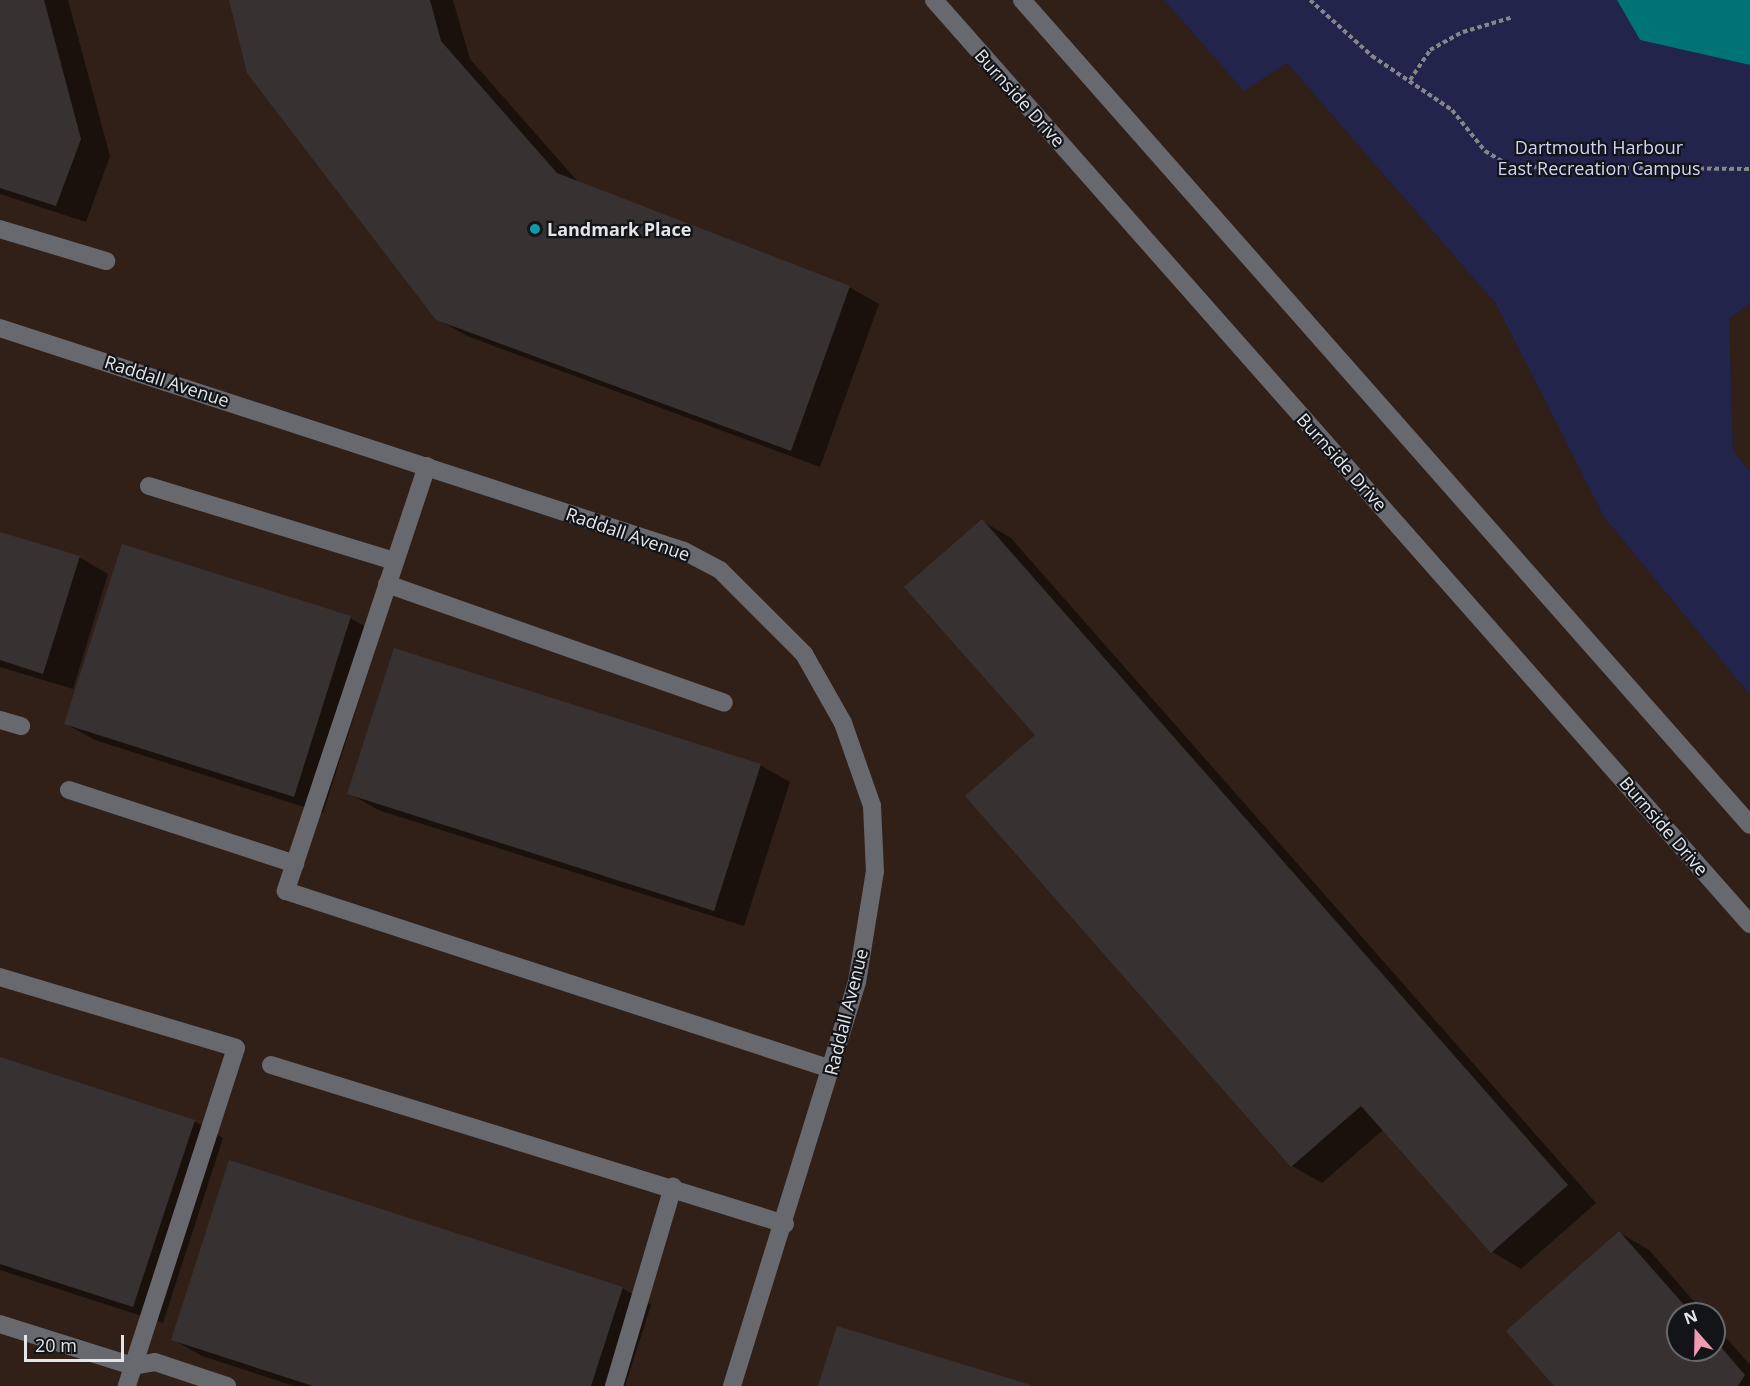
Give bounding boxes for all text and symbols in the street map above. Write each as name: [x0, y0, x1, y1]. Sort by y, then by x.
street label: Burnside Drive: [970, 45, 1070, 151]
park label: Dartmouth Harbour East Recreation Campus: [1497, 137, 1701, 180]
place label: Landmark Place: [547, 218, 691, 240]
marker: Landmark Place: [528, 222, 542, 236]
street label: Raddall Avenue: [102, 351, 232, 411]
street label: Burnside Drive: [1292, 409, 1392, 515]
street label: Raddall Avenue: [563, 503, 693, 565]
street label: Burnside Drive: [1615, 772, 1713, 880]
street label: Raddall Avenue: [820, 947, 872, 1077]
north arrow: [1666, 1302, 1726, 1362]
text: N: [1681, 1304, 1700, 1330]
scale bar: [27, 1323, 128, 1361]
text: 20 m: [35, 1333, 77, 1357]

